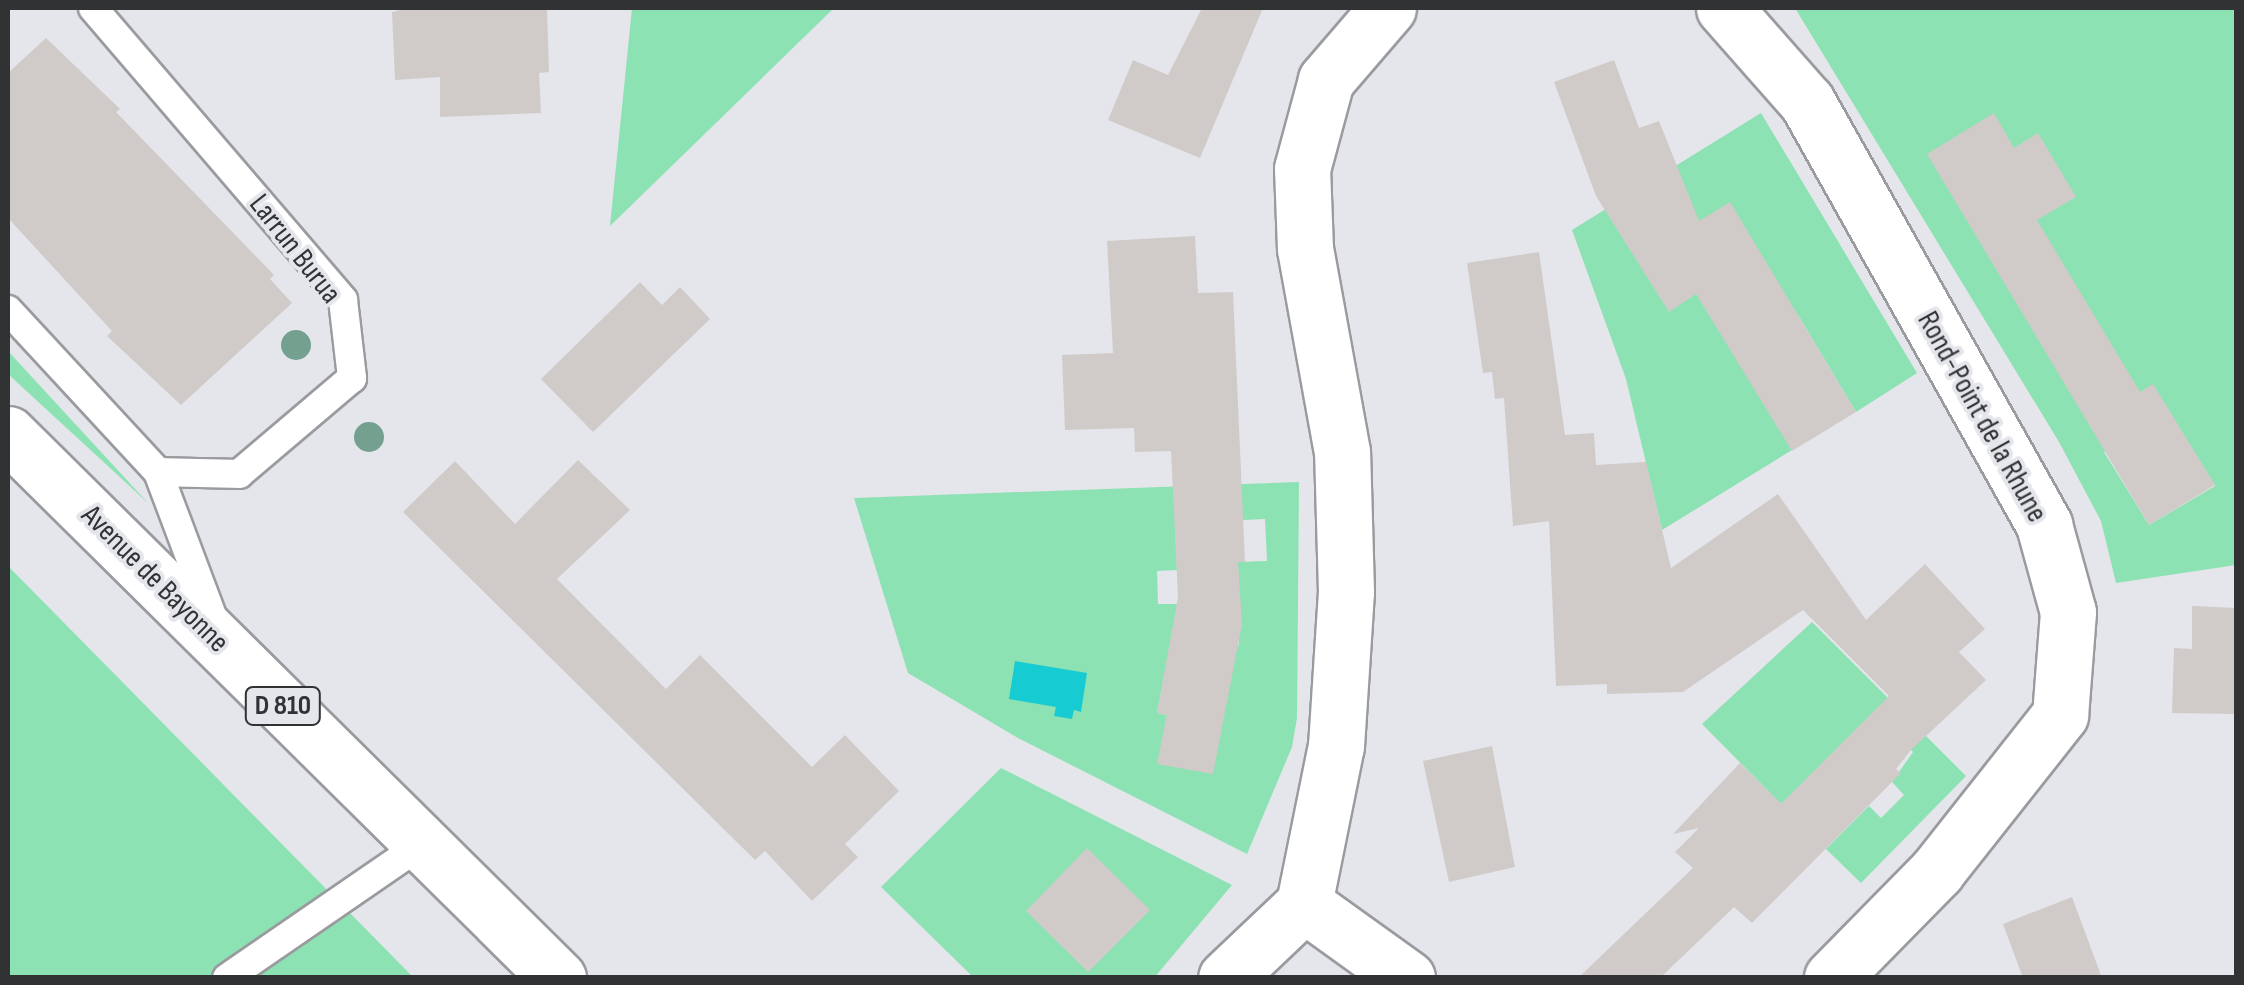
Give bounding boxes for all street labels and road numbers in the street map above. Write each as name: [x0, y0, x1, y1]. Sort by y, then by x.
street label: Larrun Burua: [241, 187, 349, 311]
street label: Rond-Point de la Rhune: [1909, 305, 2055, 529]
street label: Avenue de Bayonne: [74, 498, 236, 660]
road number: D 810: [243, 683, 323, 729]

